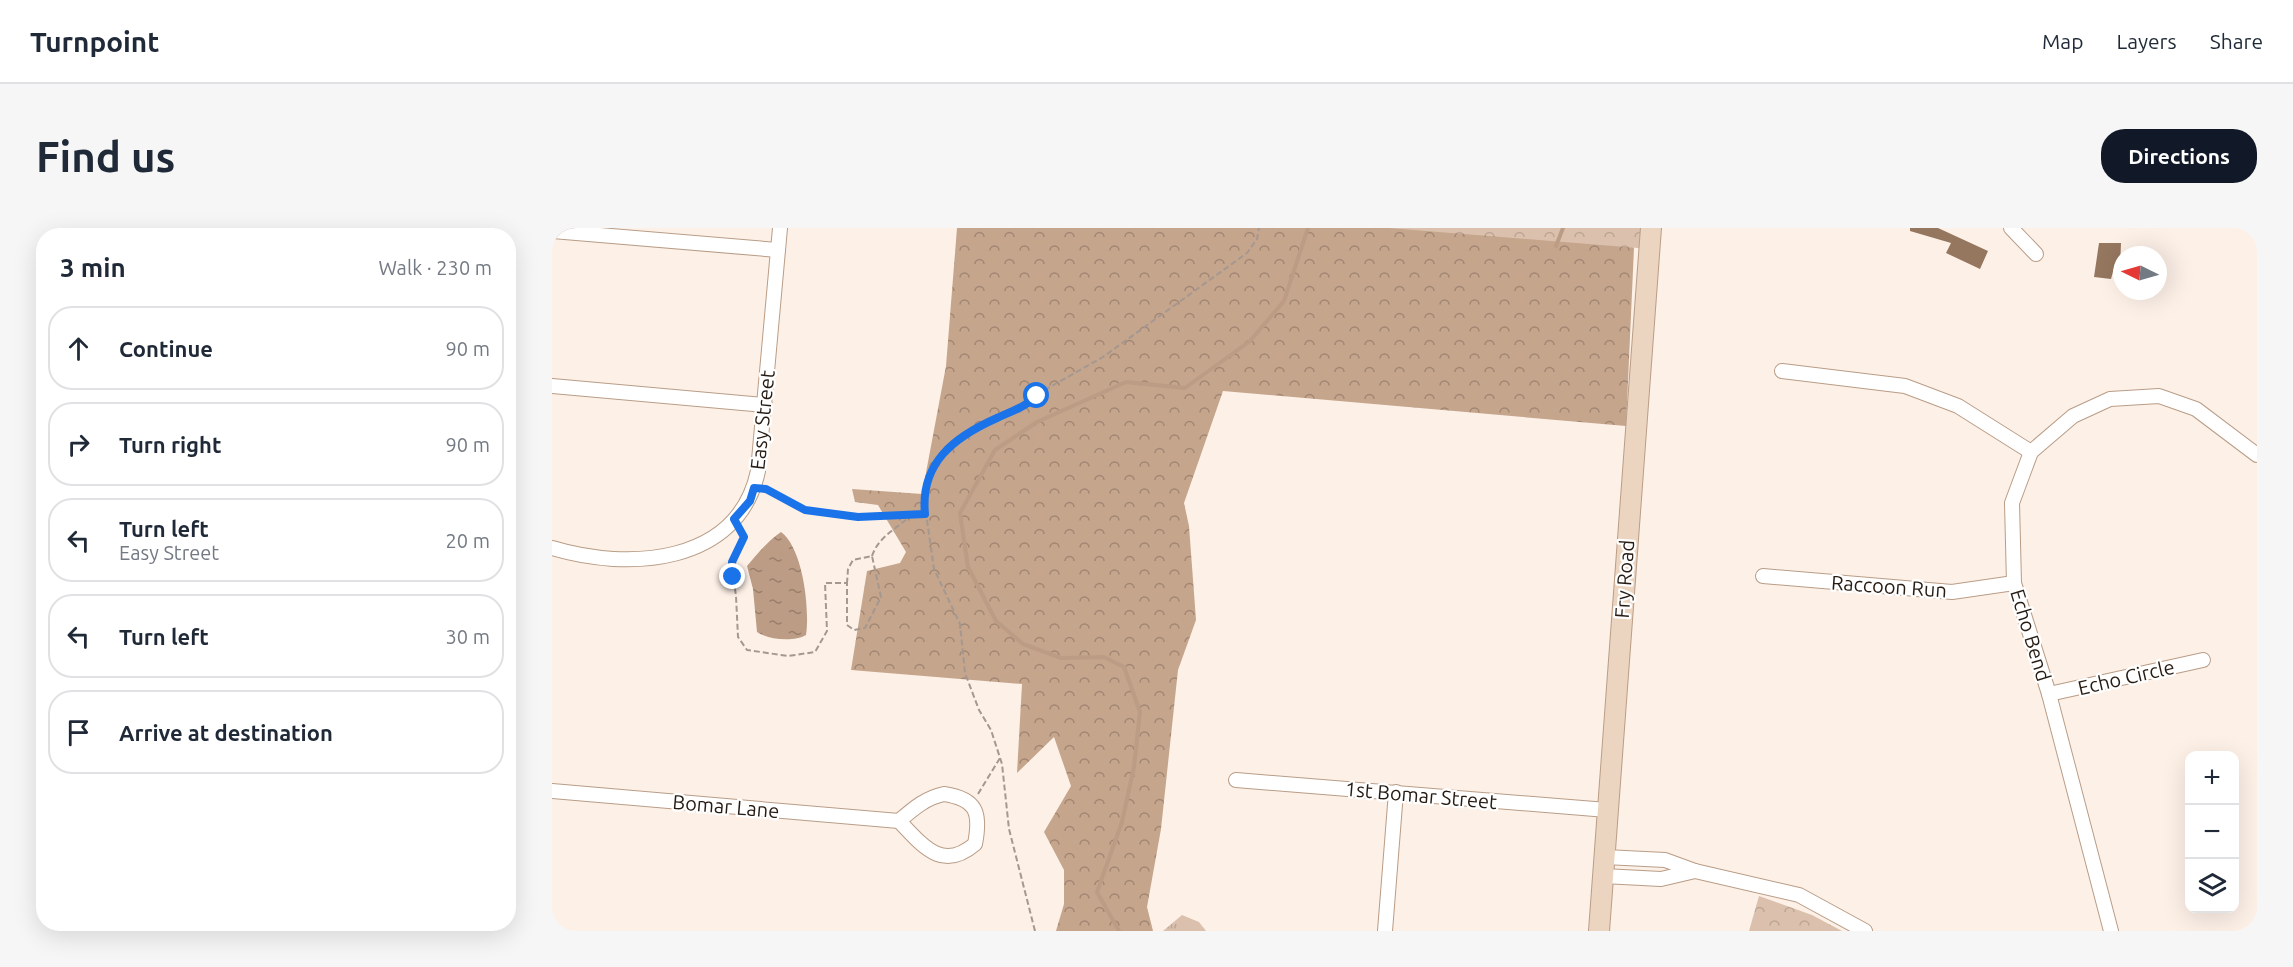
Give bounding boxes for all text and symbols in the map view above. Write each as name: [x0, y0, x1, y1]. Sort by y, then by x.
text: Turnpoint: [30, 26, 159, 57]
text: Map: [2042, 29, 2083, 53]
text: Layers: [2116, 29, 2177, 53]
text: Share: [2210, 29, 2263, 53]
button: Directions: [2101, 129, 2257, 183]
text: Find us: [36, 133, 175, 180]
north arrow: [2113, 246, 2167, 300]
text: 3 min: [60, 253, 126, 282]
text: Walk · 230 m: [379, 256, 492, 279]
icon: ahead: [62, 332, 95, 365]
text: Continue: [119, 336, 213, 361]
text: 90 m: [446, 337, 490, 360]
street label: Easy Street: [745, 369, 779, 471]
route start: [1023, 382, 1049, 408]
icon: right: [62, 428, 95, 461]
text: Turn right: [119, 432, 221, 457]
text: 90 m: [446, 433, 490, 456]
text: Turn left: [119, 516, 209, 541]
icon: left: [62, 524, 95, 557]
text: 20 m: [446, 529, 490, 552]
street label: Fry Road: [1610, 539, 1638, 619]
text: Easy Street: [119, 541, 219, 564]
route end: [719, 563, 745, 589]
street label: Raccoon Run: [1830, 570, 1948, 602]
street label: Echo Bend: [2006, 586, 2056, 684]
icon: left: [62, 620, 95, 653]
text: Turn left: [119, 624, 209, 649]
text: 30 m: [446, 625, 490, 648]
street label: Echo Circle: [2075, 655, 2177, 699]
icon: arrive: [62, 716, 95, 749]
text: Arrive at destination: [119, 720, 333, 745]
map controls: [2185, 751, 2239, 913]
button: +: [2185, 751, 2239, 805]
street label: 1st Bomar Street: [1344, 777, 1498, 813]
street label: Bomar Lane: [672, 790, 780, 822]
button: −: [2185, 805, 2239, 859]
button: layers: [2185, 859, 2239, 913]

